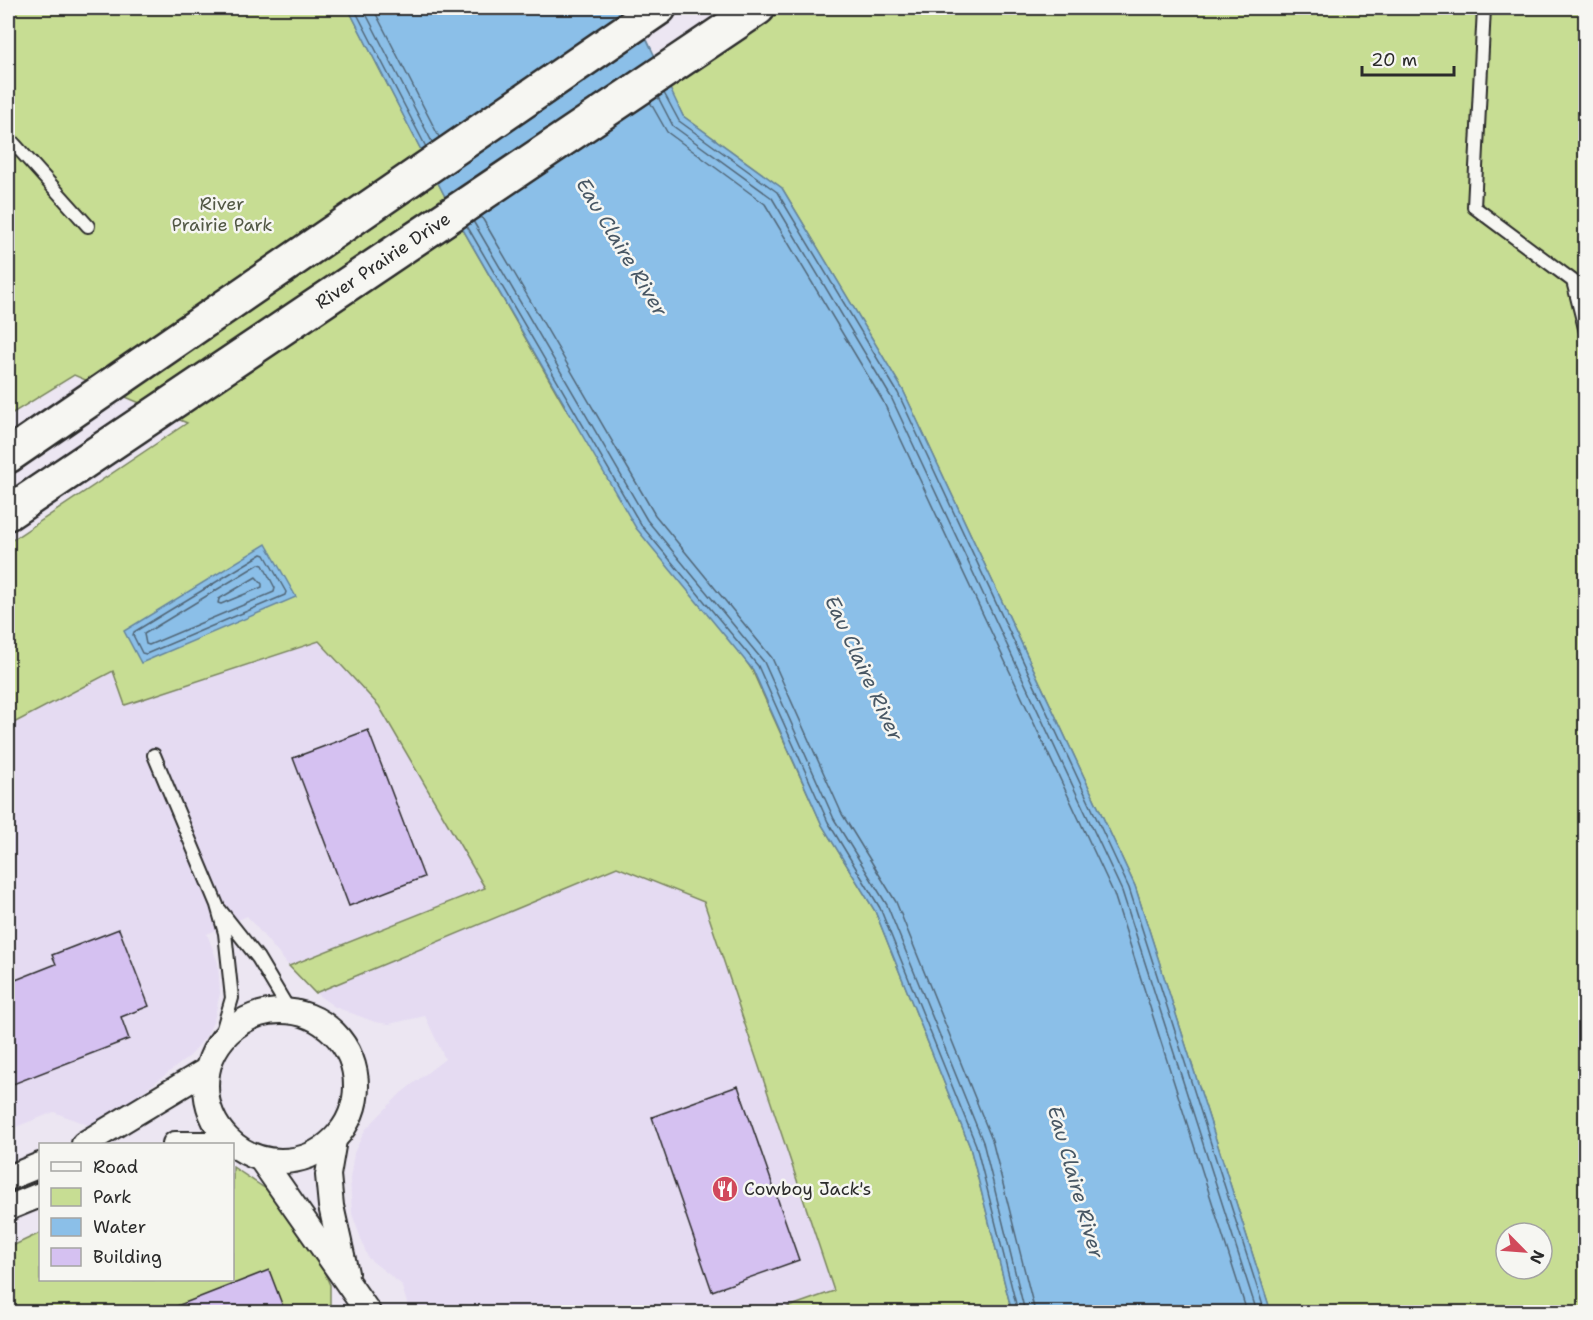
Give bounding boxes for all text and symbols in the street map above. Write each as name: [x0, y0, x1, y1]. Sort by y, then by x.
scale bar: [1362, 39, 1454, 77]
text: 20 m: [1371, 48, 1417, 72]
water label: Eau Claire River: [570, 173, 674, 322]
park label: River Prairie Park: [171, 192, 273, 237]
street label: River Prairie Drive: [311, 207, 455, 315]
water label: Eau Claire River: [819, 591, 909, 745]
water label: Eau Claire River: [1042, 1103, 1110, 1262]
legend: [39, 1143, 234, 1281]
text: Road: [93, 1155, 138, 1179]
restaurant icon: Cowboy Jack's: [710, 1174, 740, 1204]
place label: Cowboy Jack's: [744, 1177, 871, 1201]
text: Park: [93, 1185, 132, 1209]
text: Water: [93, 1215, 146, 1239]
north arrow: [1494, 1221, 1554, 1281]
text: Building: [93, 1245, 162, 1269]
text: N: [1525, 1247, 1549, 1267]

